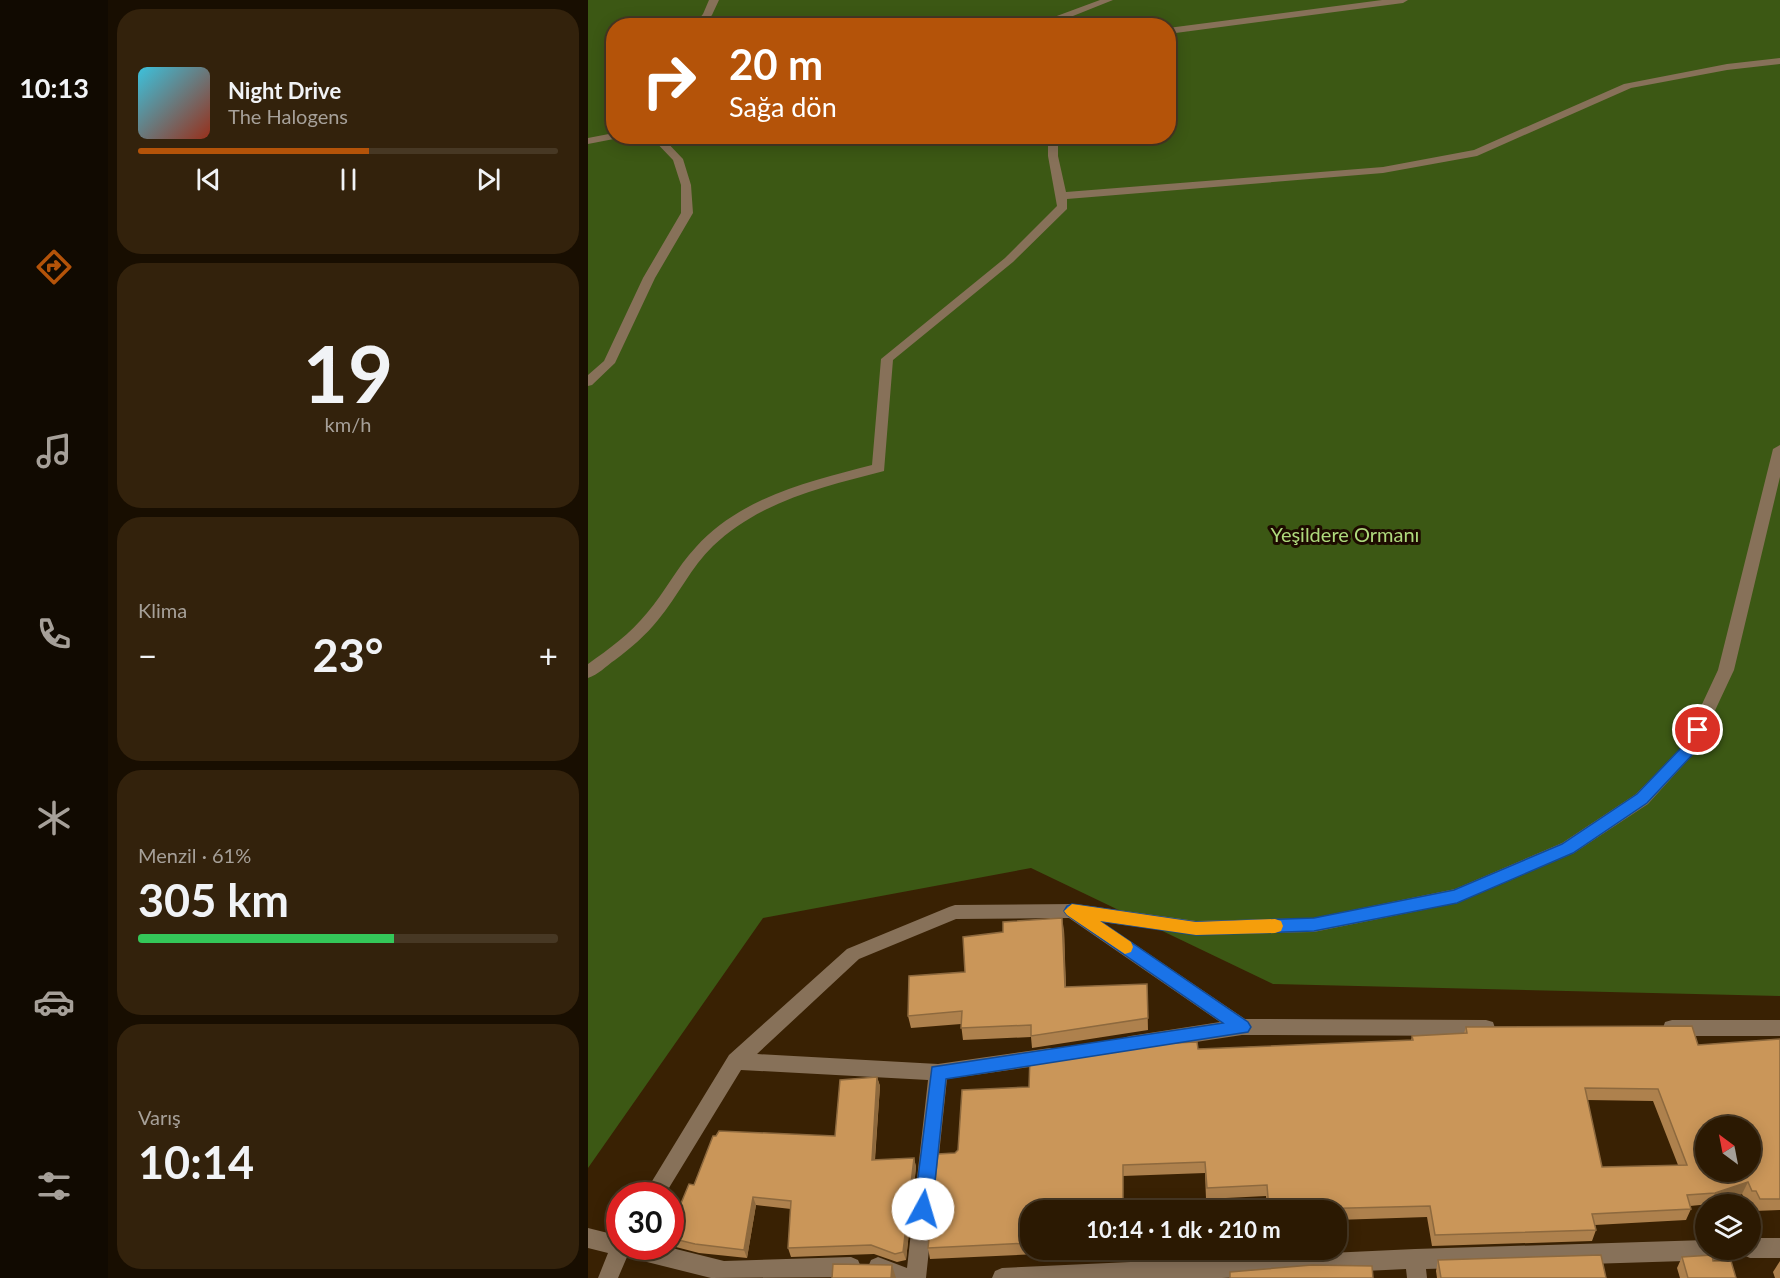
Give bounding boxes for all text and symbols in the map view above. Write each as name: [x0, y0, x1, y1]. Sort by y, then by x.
text: 20 m: [729, 39, 823, 89]
icon: right: [630, 42, 708, 120]
text: 10:13: [19, 71, 89, 104]
text: Night Drive: [228, 77, 341, 104]
text: Sağa dön: [729, 90, 837, 123]
text: The Halogens: [228, 104, 348, 128]
icon: previous: [192, 163, 225, 196]
icon: pause: [332, 163, 365, 196]
icon: next: [472, 163, 505, 196]
icon: directions: [33, 246, 75, 288]
text: 19: [303, 326, 393, 420]
text: km/h: [325, 412, 371, 436]
icon: music: [33, 430, 75, 472]
park label: Yeşildere Ormanı: [1271, 522, 1419, 546]
text: Klima: [138, 598, 187, 622]
icon: phone: [33, 613, 75, 655]
text: 23°: [313, 628, 383, 682]
text: −: [138, 635, 157, 675]
text: +: [539, 635, 558, 675]
pin: [1672, 704, 1723, 755]
icon: arrive: [1681, 713, 1714, 746]
icon: climate: [33, 797, 75, 839]
text: Menzil · 61%: [138, 843, 251, 867]
text: 305 km: [138, 873, 289, 927]
icon: car: [33, 981, 75, 1023]
text: Varış: [138, 1105, 181, 1129]
north arrow: [1695, 1116, 1761, 1182]
map controls: [1695, 1116, 1761, 1260]
text: 10:14: [138, 1135, 254, 1189]
icon: filters: [33, 1165, 75, 1207]
position arrow: [891, 1177, 955, 1241]
speed limit sign: 30: [606, 1182, 684, 1260]
button: layers: [1695, 1194, 1761, 1260]
text: 10:14 · 1 dk · 210 m: [1086, 1216, 1281, 1243]

